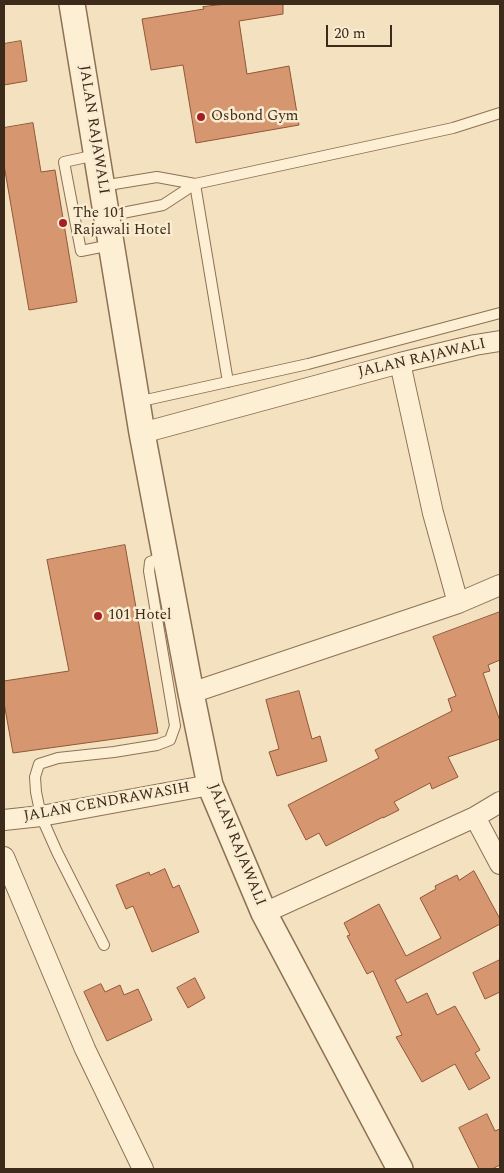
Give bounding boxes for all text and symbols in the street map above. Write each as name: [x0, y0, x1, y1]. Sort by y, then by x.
scale bar: [329, 15, 395, 47]
text: 20 m: [334, 22, 366, 45]
street label: JALAN RAJAWALI: [74, 64, 112, 196]
place label: Osbond Gym: [211, 108, 298, 126]
marker: Osbond Gym: [195, 111, 207, 123]
place label: The 101 Rajawali Hotel: [73, 205, 171, 240]
marker: The 101 Rajawali Hotel: [57, 217, 69, 229]
street label: JALAN RAJAWALI: [357, 336, 487, 382]
place label: 101 Hotel: [108, 607, 171, 625]
marker: 101 Hotel: [92, 610, 104, 622]
street label: JALAN CENDRAWASIH: [22, 779, 192, 827]
street label: JALAN RAJAWALI: [203, 781, 269, 909]

